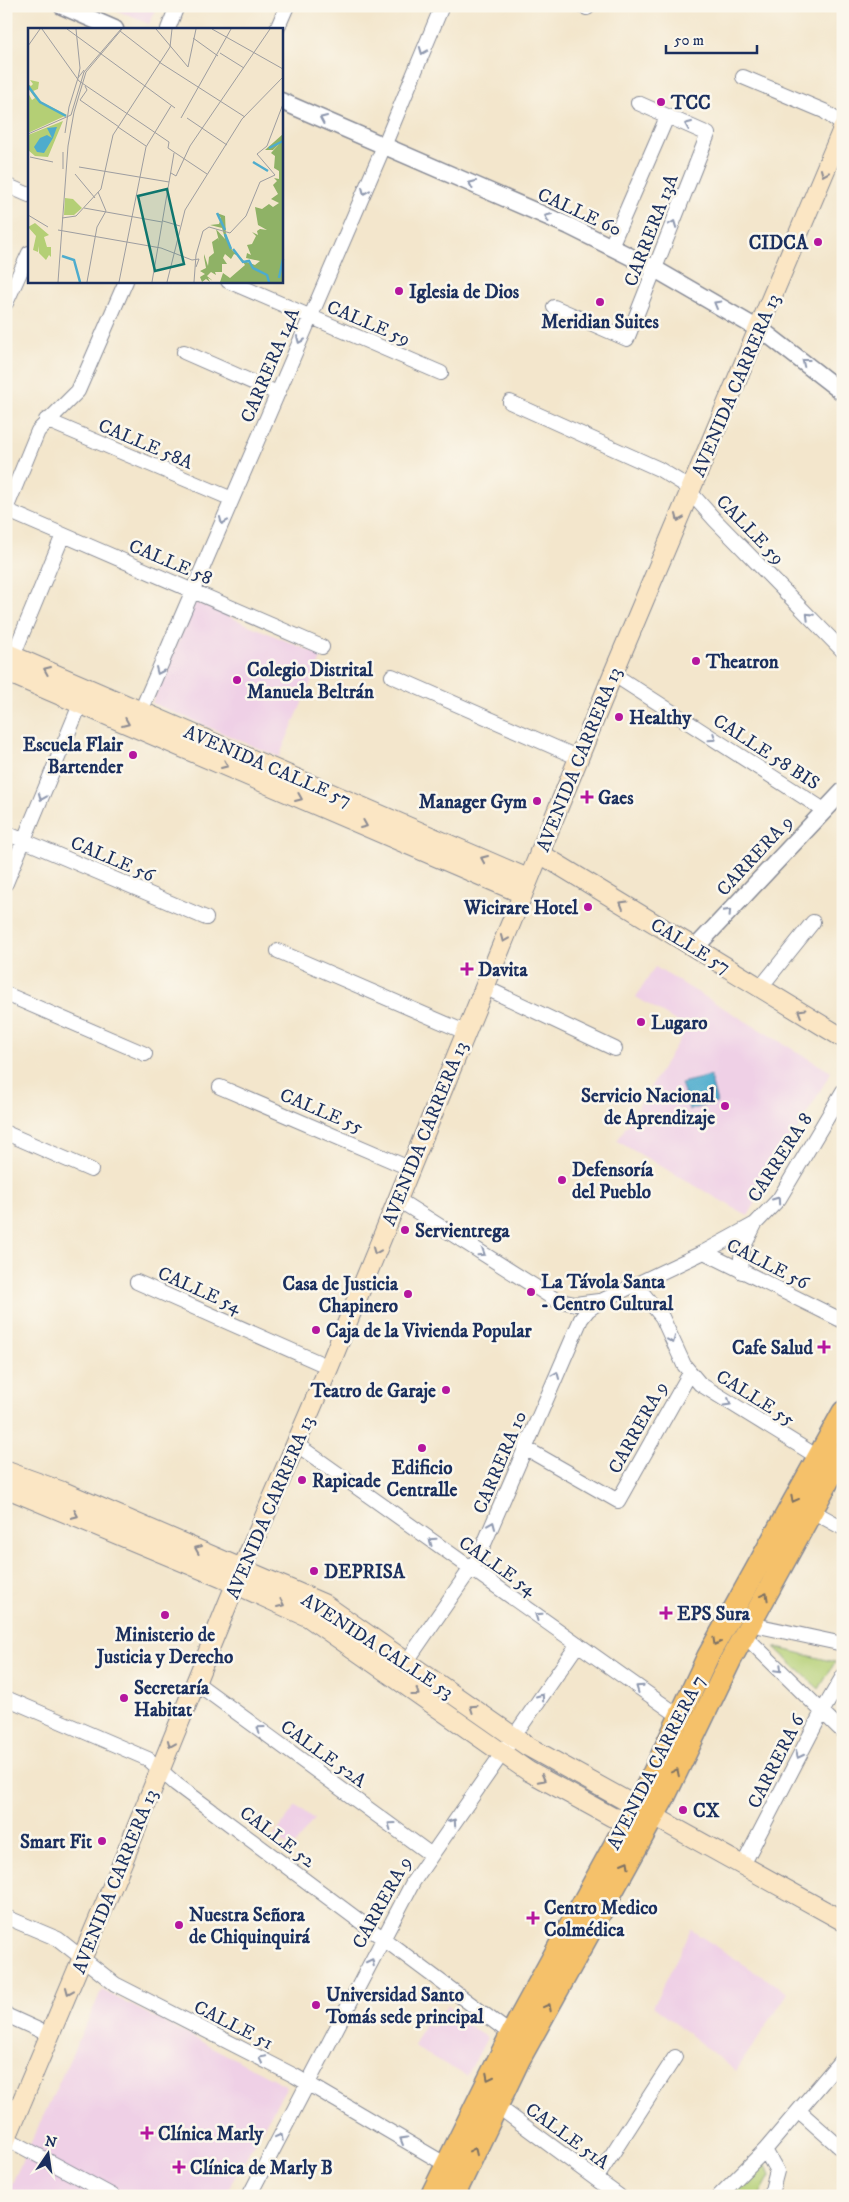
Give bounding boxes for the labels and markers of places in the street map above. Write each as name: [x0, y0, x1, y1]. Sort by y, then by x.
place label: TCC: [670, 92, 711, 115]
marker: TCC: [655, 96, 667, 108]
place label: CIDCA: [749, 232, 809, 255]
marker: CIDCA: [812, 236, 824, 248]
place label: Iglesia de Dios: [409, 281, 520, 304]
marker: Iglesia de Dios: [393, 285, 405, 297]
marker: Meridian Suites: [594, 296, 606, 308]
place label: Meridian Suites: [541, 311, 659, 334]
place label: Theatron: [705, 651, 780, 674]
marker: Theatron: [690, 655, 702, 667]
place label: Colegio Distrital Manuela Beltrán: [247, 659, 375, 704]
marker: Colegio Distrital Manuela Beltrán: [231, 674, 243, 686]
place label: Healthy: [629, 707, 692, 730]
marker: Healthy: [613, 711, 625, 723]
place label: Escuela Flair Bartender: [23, 734, 124, 779]
marker: Escuela Flair Bartender: [127, 749, 139, 761]
place label: Gaes: [598, 787, 634, 810]
marker: Gaes: [580, 790, 594, 804]
place label: Manager Gym: [419, 791, 528, 814]
marker: Manager Gym: [531, 795, 543, 807]
place label: Wicirare Hotel: [463, 897, 578, 920]
marker: Wicirare Hotel: [582, 901, 594, 913]
place label: Davita: [478, 959, 528, 982]
marker: Davita: [460, 962, 474, 976]
place label: Lugaro: [651, 1012, 708, 1035]
marker: Lugaro: [635, 1016, 647, 1028]
place label: Servicio Nacional de Aprendizaje: [581, 1085, 715, 1131]
marker: Servicio Nacional de Aprendizaje: [719, 1100, 731, 1112]
place label: Defensoría del Pueblo: [572, 1159, 654, 1204]
marker: Defensoría del Pueblo: [556, 1174, 568, 1186]
place label: Servientrega: [415, 1220, 510, 1243]
marker: Servientrega: [399, 1224, 411, 1236]
place label: La Távola Santa - Centro Cultural: [541, 1271, 673, 1316]
place label: Casa de Justicia Chapinero: [283, 1273, 399, 1318]
marker: La Távola Santa - Centro Cultural: [525, 1286, 537, 1298]
marker: Casa de Justicia Chapinero: [402, 1288, 414, 1300]
place label: Caja de la Vivienda Popular: [326, 1320, 533, 1344]
marker: Caja de la Vivienda Popular: [310, 1324, 322, 1336]
place label: Cafe Salud: [732, 1337, 814, 1360]
marker: Cafe Salud: [817, 1340, 831, 1354]
place label: Teatro de Garaje: [310, 1380, 436, 1404]
marker: Teatro de Garaje: [440, 1384, 452, 1396]
marker: Edificio Centralle: [416, 1442, 428, 1454]
place label: Edificio Centralle: [387, 1457, 458, 1502]
place label: Rapicade: [312, 1470, 381, 1493]
marker: Rapicade: [296, 1474, 308, 1486]
place label: DEPRISA: [324, 1561, 406, 1584]
marker: DEPRISA: [308, 1565, 320, 1577]
place label: EPS Sura: [677, 1603, 751, 1626]
marker: EPS Sura: [659, 1606, 673, 1620]
marker: Ministerio de Justicia y Derecho: [159, 1609, 171, 1621]
place label: Ministerio de Justicia y Derecho: [95, 1624, 233, 1669]
place label: Secretaría Habitat: [134, 1677, 210, 1722]
marker: Secretaría Habitat: [118, 1692, 130, 1704]
place label: CX: [693, 1800, 720, 1823]
marker: CX: [677, 1804, 689, 1816]
place label: Smart Fit: [20, 1831, 93, 1854]
marker: Smart Fit: [96, 1835, 108, 1847]
place label: Centro Medico Colmédica: [544, 1897, 658, 1942]
place label: Nuestra Señora de Chiquinquirá: [189, 1904, 311, 1950]
marker: Centro Medico Colmédica: [526, 1911, 540, 1925]
marker: Nuestra Señora de Chiquinquirá: [173, 1919, 185, 1931]
place label: Universidad Santo Tomás sede principal: [325, 1984, 484, 2029]
marker: Universidad Santo Tomás sede principal: [310, 1999, 322, 2011]
place label: Clínica Marly: [158, 2123, 264, 2146]
marker: Clínica Marly: [140, 2126, 154, 2140]
place label: Clínica de Marly B: [190, 2157, 333, 2180]
marker: Clínica de Marly B: [172, 2160, 186, 2174]

